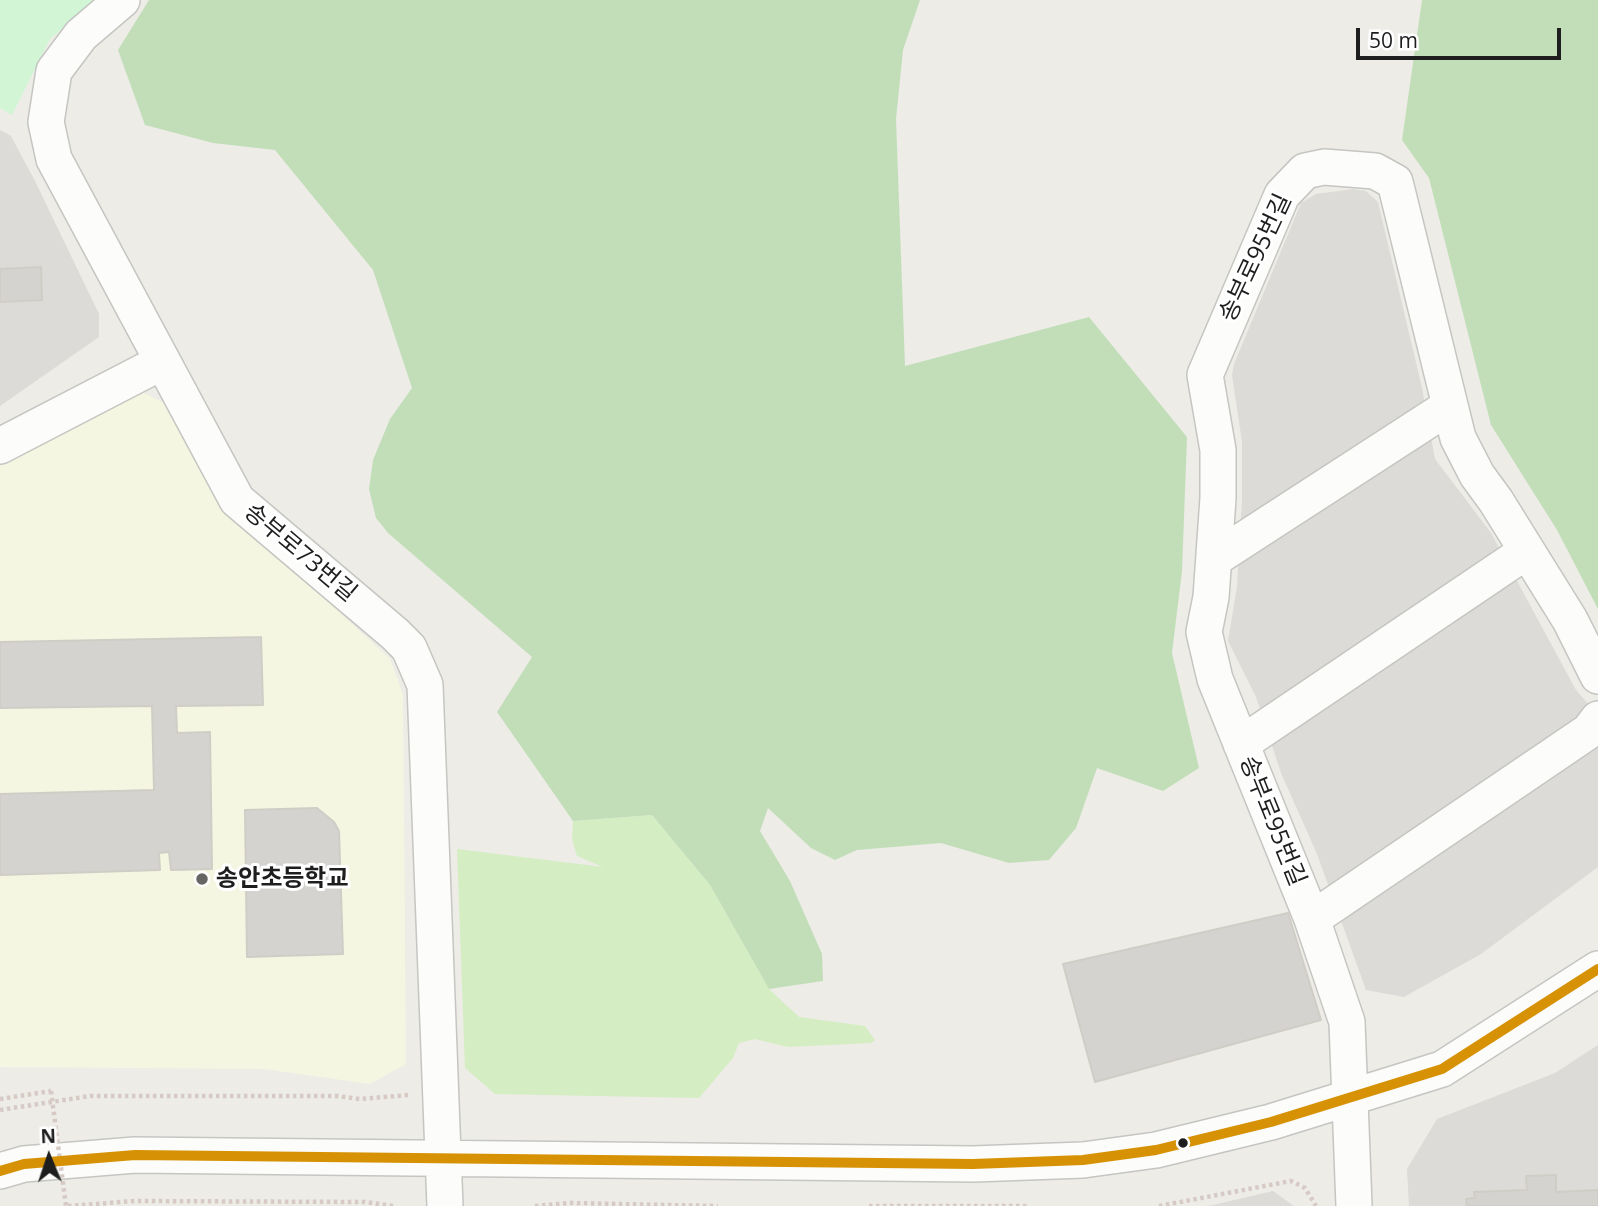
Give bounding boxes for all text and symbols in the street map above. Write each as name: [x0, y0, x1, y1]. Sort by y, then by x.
scale bar: [1360, 14, 1565, 58]
text: 50 m: [1369, 26, 1418, 54]
street label: 송부로95번길: [1214, 189, 1298, 327]
street label: 송부로73번길: [238, 498, 362, 608]
street label: 송부로95번길: [1233, 752, 1311, 890]
place label: 송안초등학교: [216, 865, 348, 893]
marker: 송안초등학교: [194, 871, 210, 887]
north arrow: [14, 1122, 84, 1192]
text: N: [40, 1123, 56, 1149]
unlabelled marker: [1176, 1136, 1190, 1150]

